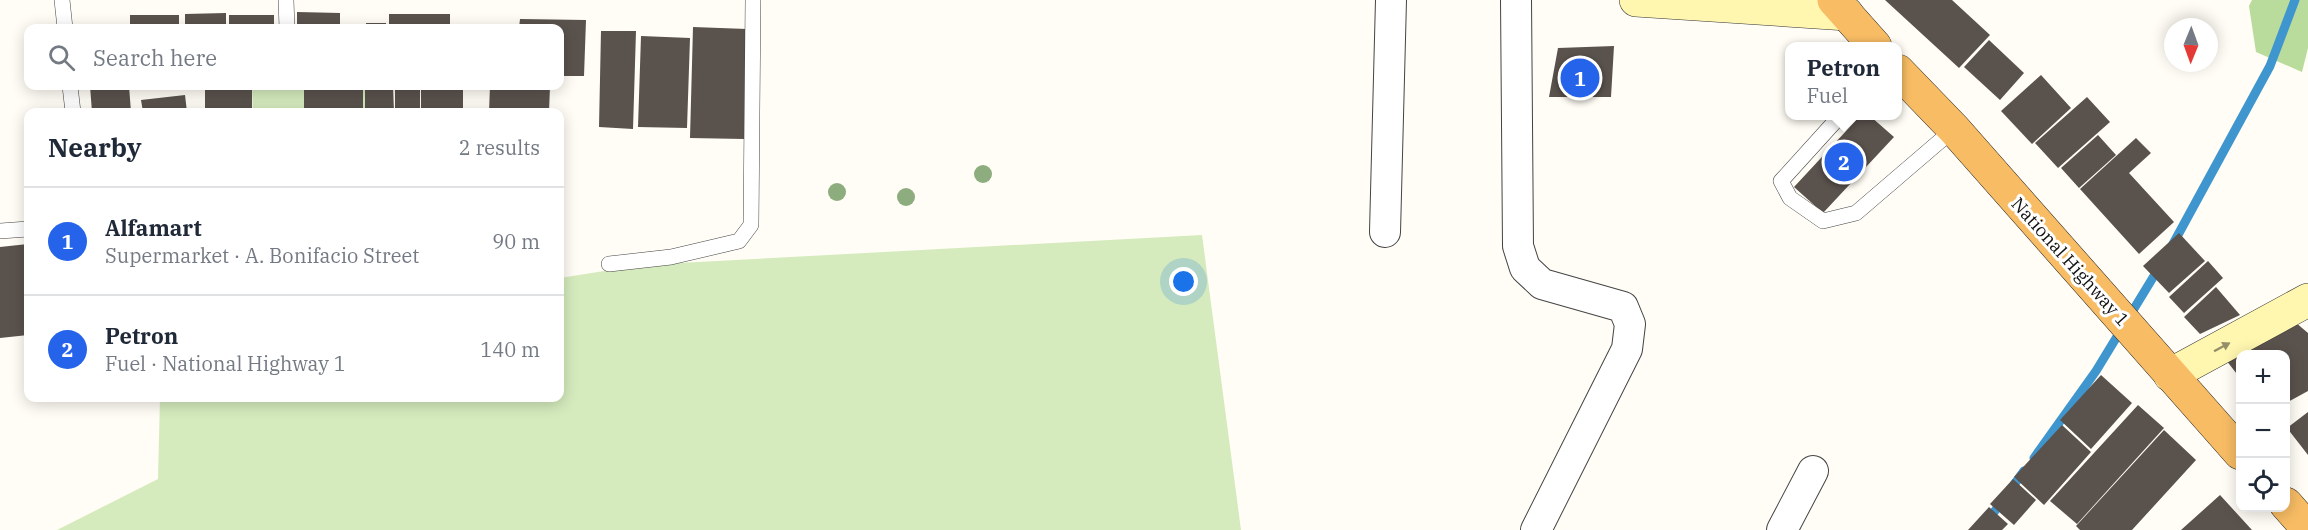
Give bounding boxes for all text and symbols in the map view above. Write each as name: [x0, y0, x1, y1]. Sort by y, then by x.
north arrow: [2164, 18, 2218, 72]
search box: [24, 24, 564, 90]
icon: search: [45, 41, 78, 74]
popup: [1785, 42, 1902, 120]
text: Search here: [93, 43, 217, 72]
text: Petron: [1807, 53, 1880, 82]
pin: 1: [1560, 56, 1600, 100]
text: Fuel: [1807, 82, 1848, 109]
text: Nearby: [48, 130, 142, 164]
text: 2 results: [459, 134, 540, 161]
pin: 2: [1824, 140, 1864, 184]
street label: National Highway 1: [2006, 193, 2134, 331]
text: Alfamart: [105, 213, 202, 242]
text: 1: [62, 228, 74, 255]
text: 90 m: [492, 228, 540, 255]
text: Supermarket · A. Bonifacio Street: [105, 242, 419, 269]
your location: [1169, 267, 1198, 296]
text: Petron: [105, 321, 178, 350]
text: 2: [62, 336, 74, 363]
text: 140 m: [480, 336, 540, 363]
one-way arrow: [2214, 342, 2231, 352]
text: Fuel · National Highway 1: [105, 350, 346, 377]
map controls: [2236, 350, 2290, 512]
button: +: [2236, 350, 2290, 404]
button: −: [2236, 404, 2290, 458]
button: locate: [2236, 458, 2290, 512]

